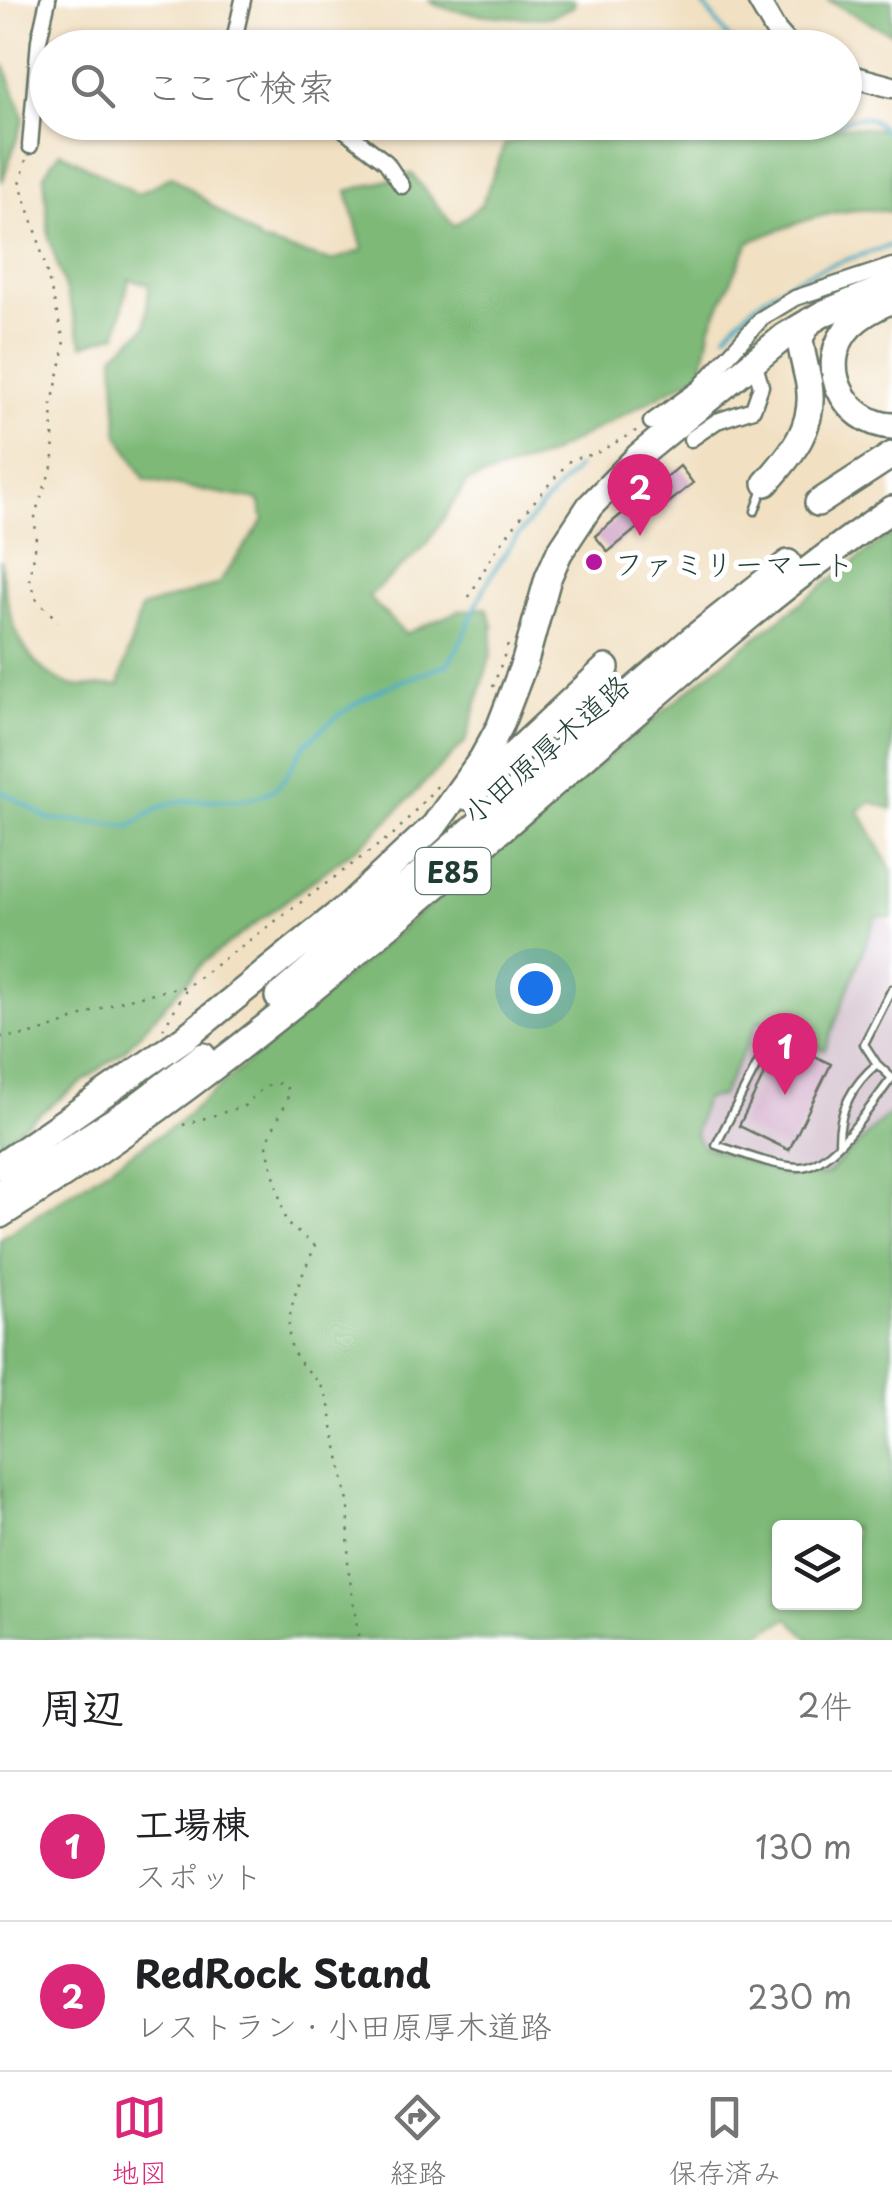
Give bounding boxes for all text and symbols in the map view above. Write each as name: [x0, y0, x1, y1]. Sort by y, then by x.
search box: [30, 30, 862, 140]
text: ここで検索: [145, 57, 335, 114]
icon: search: [65, 58, 120, 113]
pin: 2: [608, 454, 672, 536]
place label: ファミリーマート: [614, 540, 855, 585]
marker: ファミリーマート: [583, 551, 605, 573]
street label: 小田原厚木道路: [451, 662, 639, 834]
road number: E85: [416, 848, 490, 894]
your location: [510, 963, 561, 1014]
pin: 1: [752, 1012, 818, 1095]
map controls: [772, 1520, 862, 1610]
button: layers: [772, 1520, 862, 1610]
text: 周辺: [40, 1674, 124, 1737]
text: 2件: [797, 1681, 852, 1729]
text: 工場棟: [135, 1794, 249, 1851]
text: 1: [65, 1822, 80, 1870]
text: 130 m: [755, 1822, 852, 1870]
text: スポット: [135, 1851, 263, 1899]
text: RedRock Stand: [135, 1944, 431, 2001]
text: 2: [61, 1972, 84, 2020]
text: 230 m: [747, 1972, 852, 2020]
text: レストラン · 小田原厚木道路: [135, 2001, 552, 2049]
tab: 地図: [111, 2090, 167, 2193]
tab: 経路: [390, 2090, 446, 2193]
tab: 保存済み: [669, 2090, 781, 2193]

